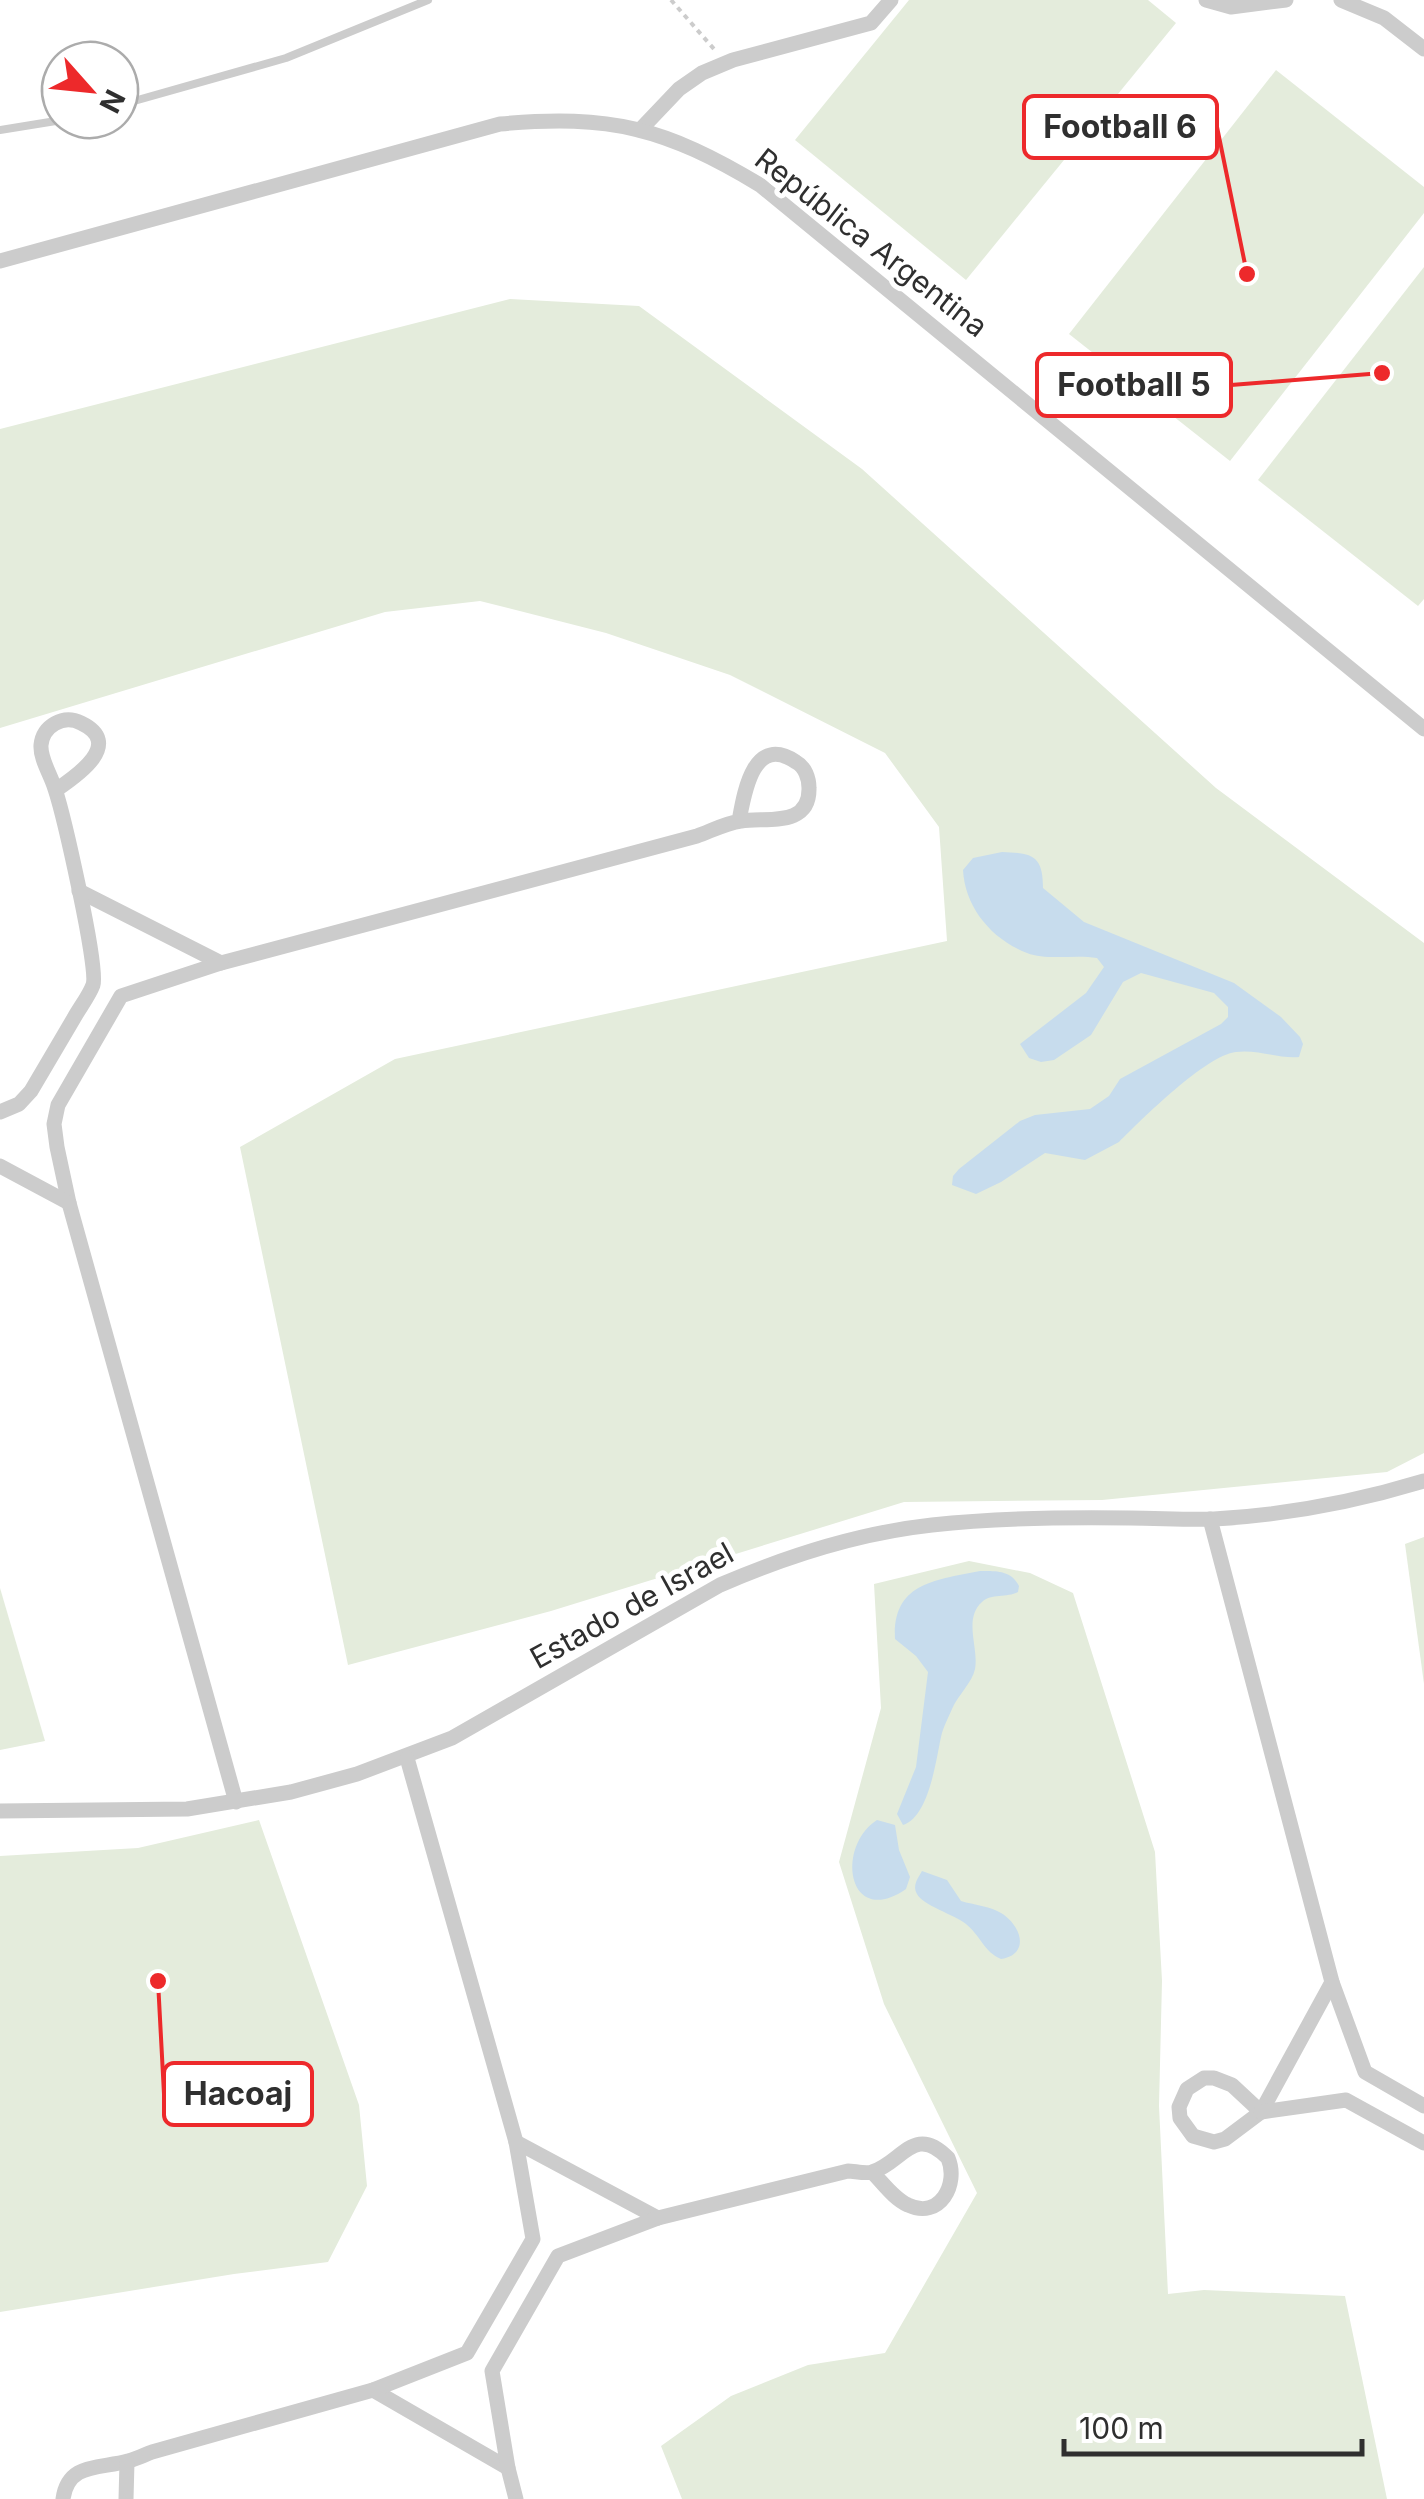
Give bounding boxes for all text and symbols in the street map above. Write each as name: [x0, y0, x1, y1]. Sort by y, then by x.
north arrow: [40, 40, 140, 140]
text: N: [92, 84, 132, 119]
callout: Football 6: [1024, 96, 1217, 158]
text: Football 6: [1043, 107, 1197, 146]
street label: República Argentina: [748, 140, 995, 344]
callout: Football 5: [1037, 354, 1231, 416]
text: Football 5: [1057, 365, 1211, 404]
street label: Estado de Israel: [524, 1534, 739, 1676]
callout: Hacoaj: [164, 2063, 312, 2125]
text: Hacoaj: [184, 2074, 292, 2113]
scale bar: [1064, 2394, 1362, 2456]
text: 100 m: [1079, 2410, 1164, 2446]

